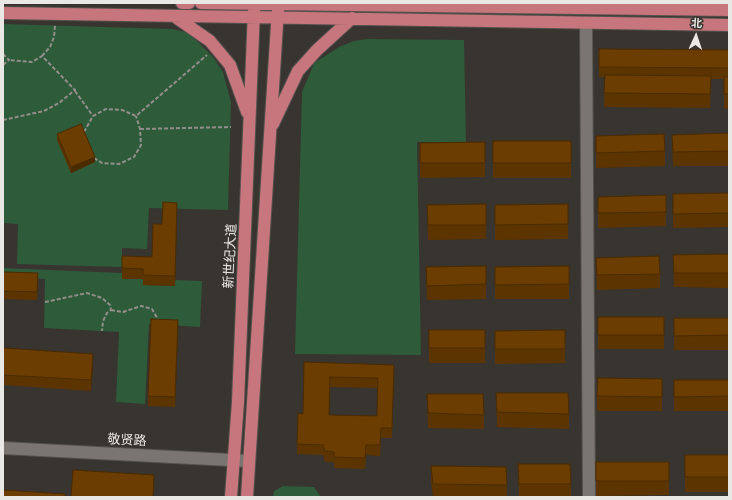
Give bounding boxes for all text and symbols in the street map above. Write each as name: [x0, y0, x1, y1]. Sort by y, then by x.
north arrow: [676, 16, 716, 56]
text: 北: [691, 17, 702, 30]
street label: 新世纪大道: [222, 223, 240, 289]
street label: 敬贤路: [107, 432, 147, 450]

